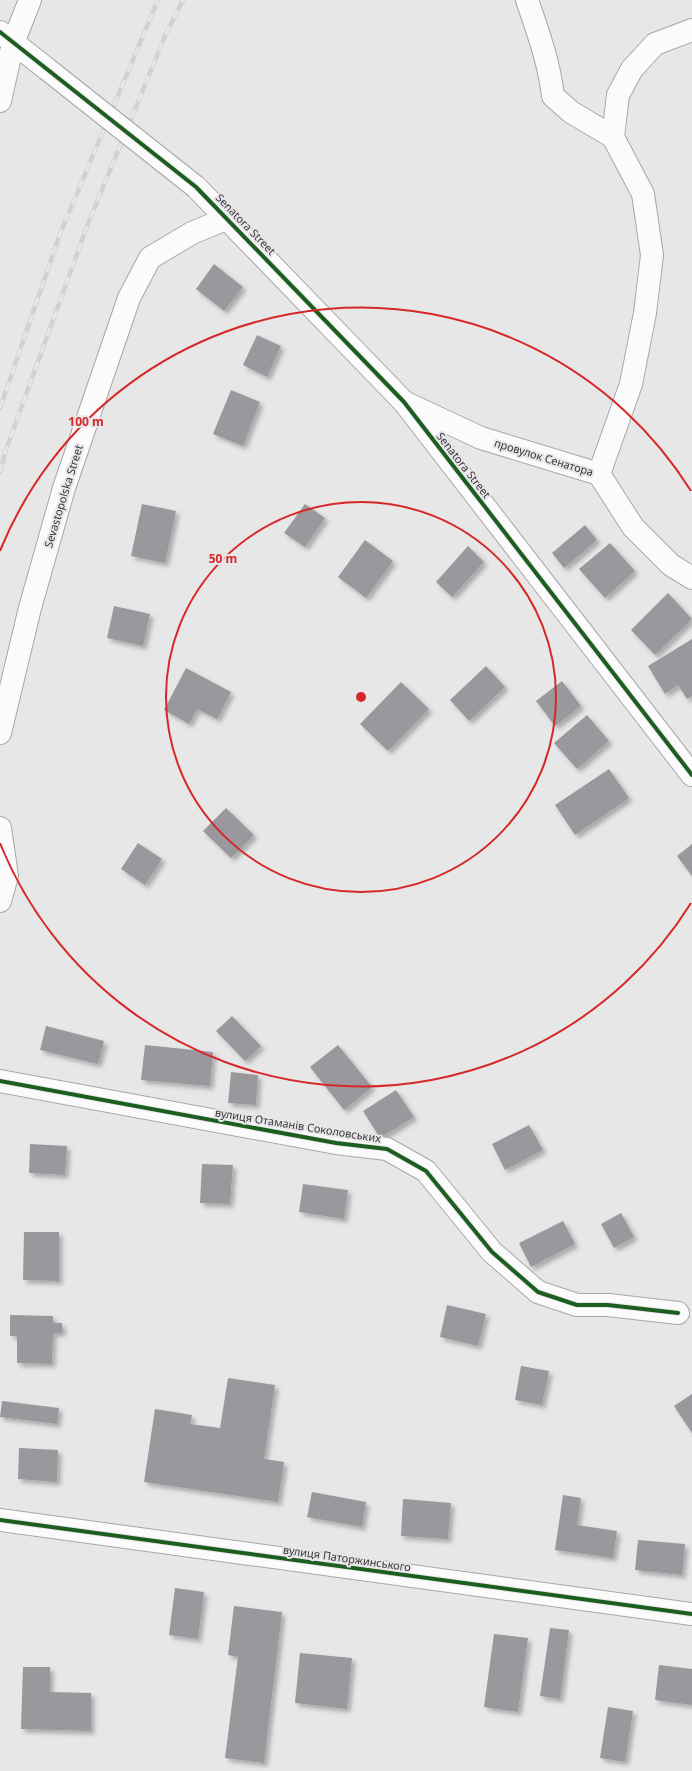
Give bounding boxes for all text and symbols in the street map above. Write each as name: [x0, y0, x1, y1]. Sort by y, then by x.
street label: Senatora Street: [213, 190, 279, 258]
text: 100 m: [68, 413, 104, 430]
street label: Senatora Street: [433, 429, 495, 501]
street label: провулок Сенатора: [493, 435, 595, 479]
street label: Sevastopolska Street: [40, 443, 86, 549]
text: 50 m: [209, 550, 237, 567]
centre of rings: [354, 690, 368, 704]
street label: вулиця Отаманів Соколовських: [214, 1104, 382, 1146]
street label: вулиця Паторжинського: [282, 1542, 412, 1574]

